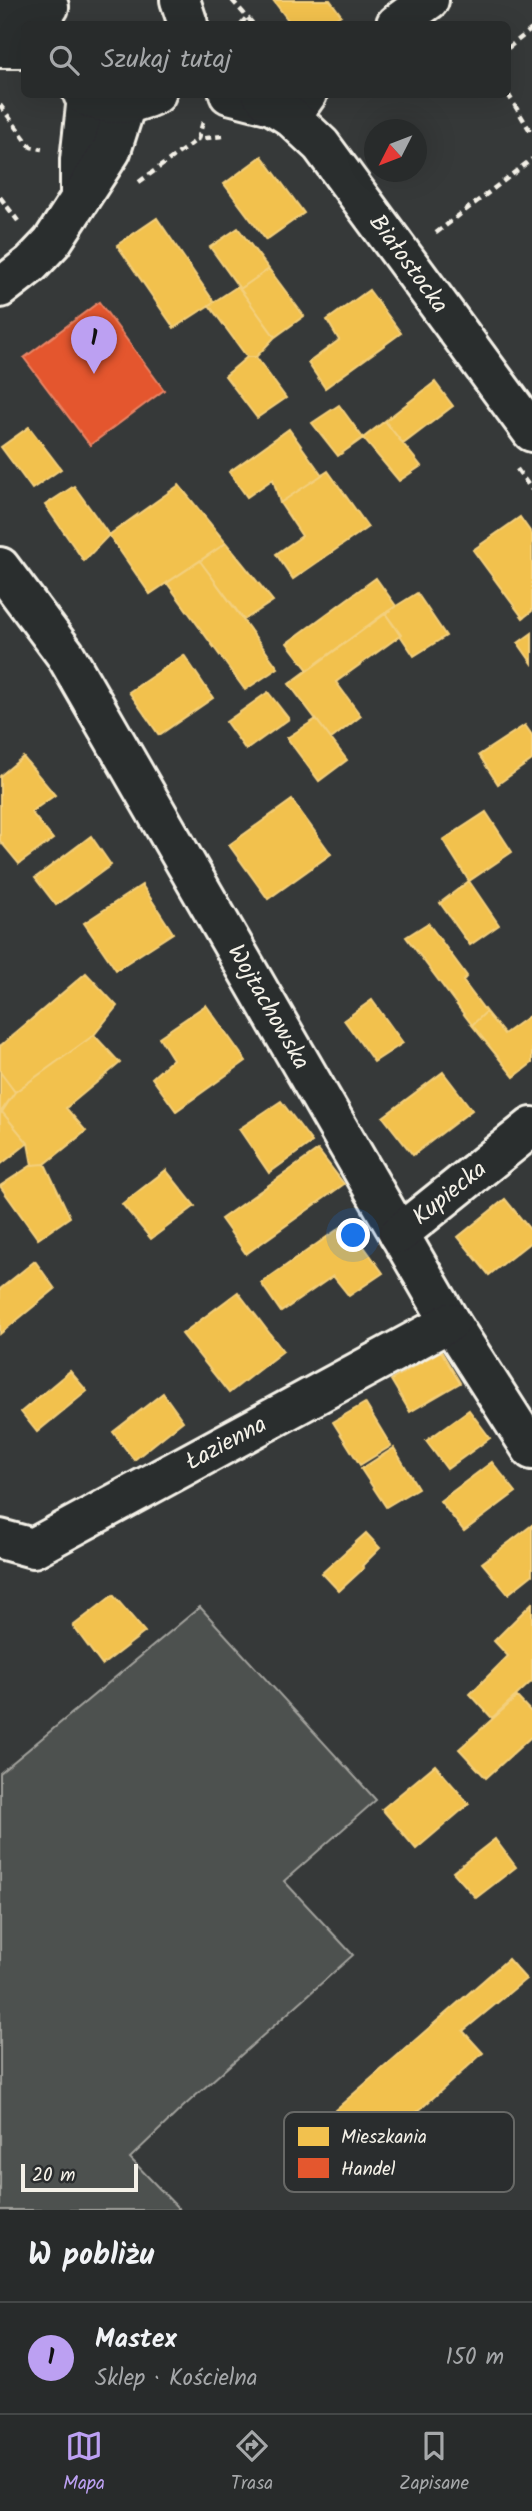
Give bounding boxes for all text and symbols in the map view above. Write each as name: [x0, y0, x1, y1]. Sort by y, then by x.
search box: [21, 21, 511, 98]
text: Szukaj tutaj: [101, 39, 232, 81]
icon: search: [45, 41, 83, 79]
north arrow: [364, 119, 427, 182]
street label: Białostocka: [359, 206, 458, 322]
pin: 1: [71, 316, 117, 374]
street label: Wojtachowska: [217, 937, 320, 1077]
street label: Kupiecka: [404, 1151, 496, 1236]
your location: [336, 1218, 370, 1252]
street label: Łazienna: [178, 1405, 274, 1481]
legend: [284, 2112, 514, 2192]
text: Mieszkania: [341, 2123, 427, 2153]
text: Handel: [341, 2155, 396, 2185]
scale bar: [21, 2161, 138, 2193]
text: 20 m: [32, 2161, 75, 2191]
text: W pobliżu: [28, 2232, 154, 2280]
text: Mastex: [95, 2319, 177, 2361]
text: 1: [48, 2340, 54, 2376]
text: 150 m: [445, 2340, 504, 2376]
text: Sklep · Kościelna: [95, 2361, 257, 2397]
tab: Mapa: [63, 2427, 105, 2499]
tab: Trasa: [231, 2427, 273, 2499]
tab: Zapisane: [399, 2427, 469, 2499]

